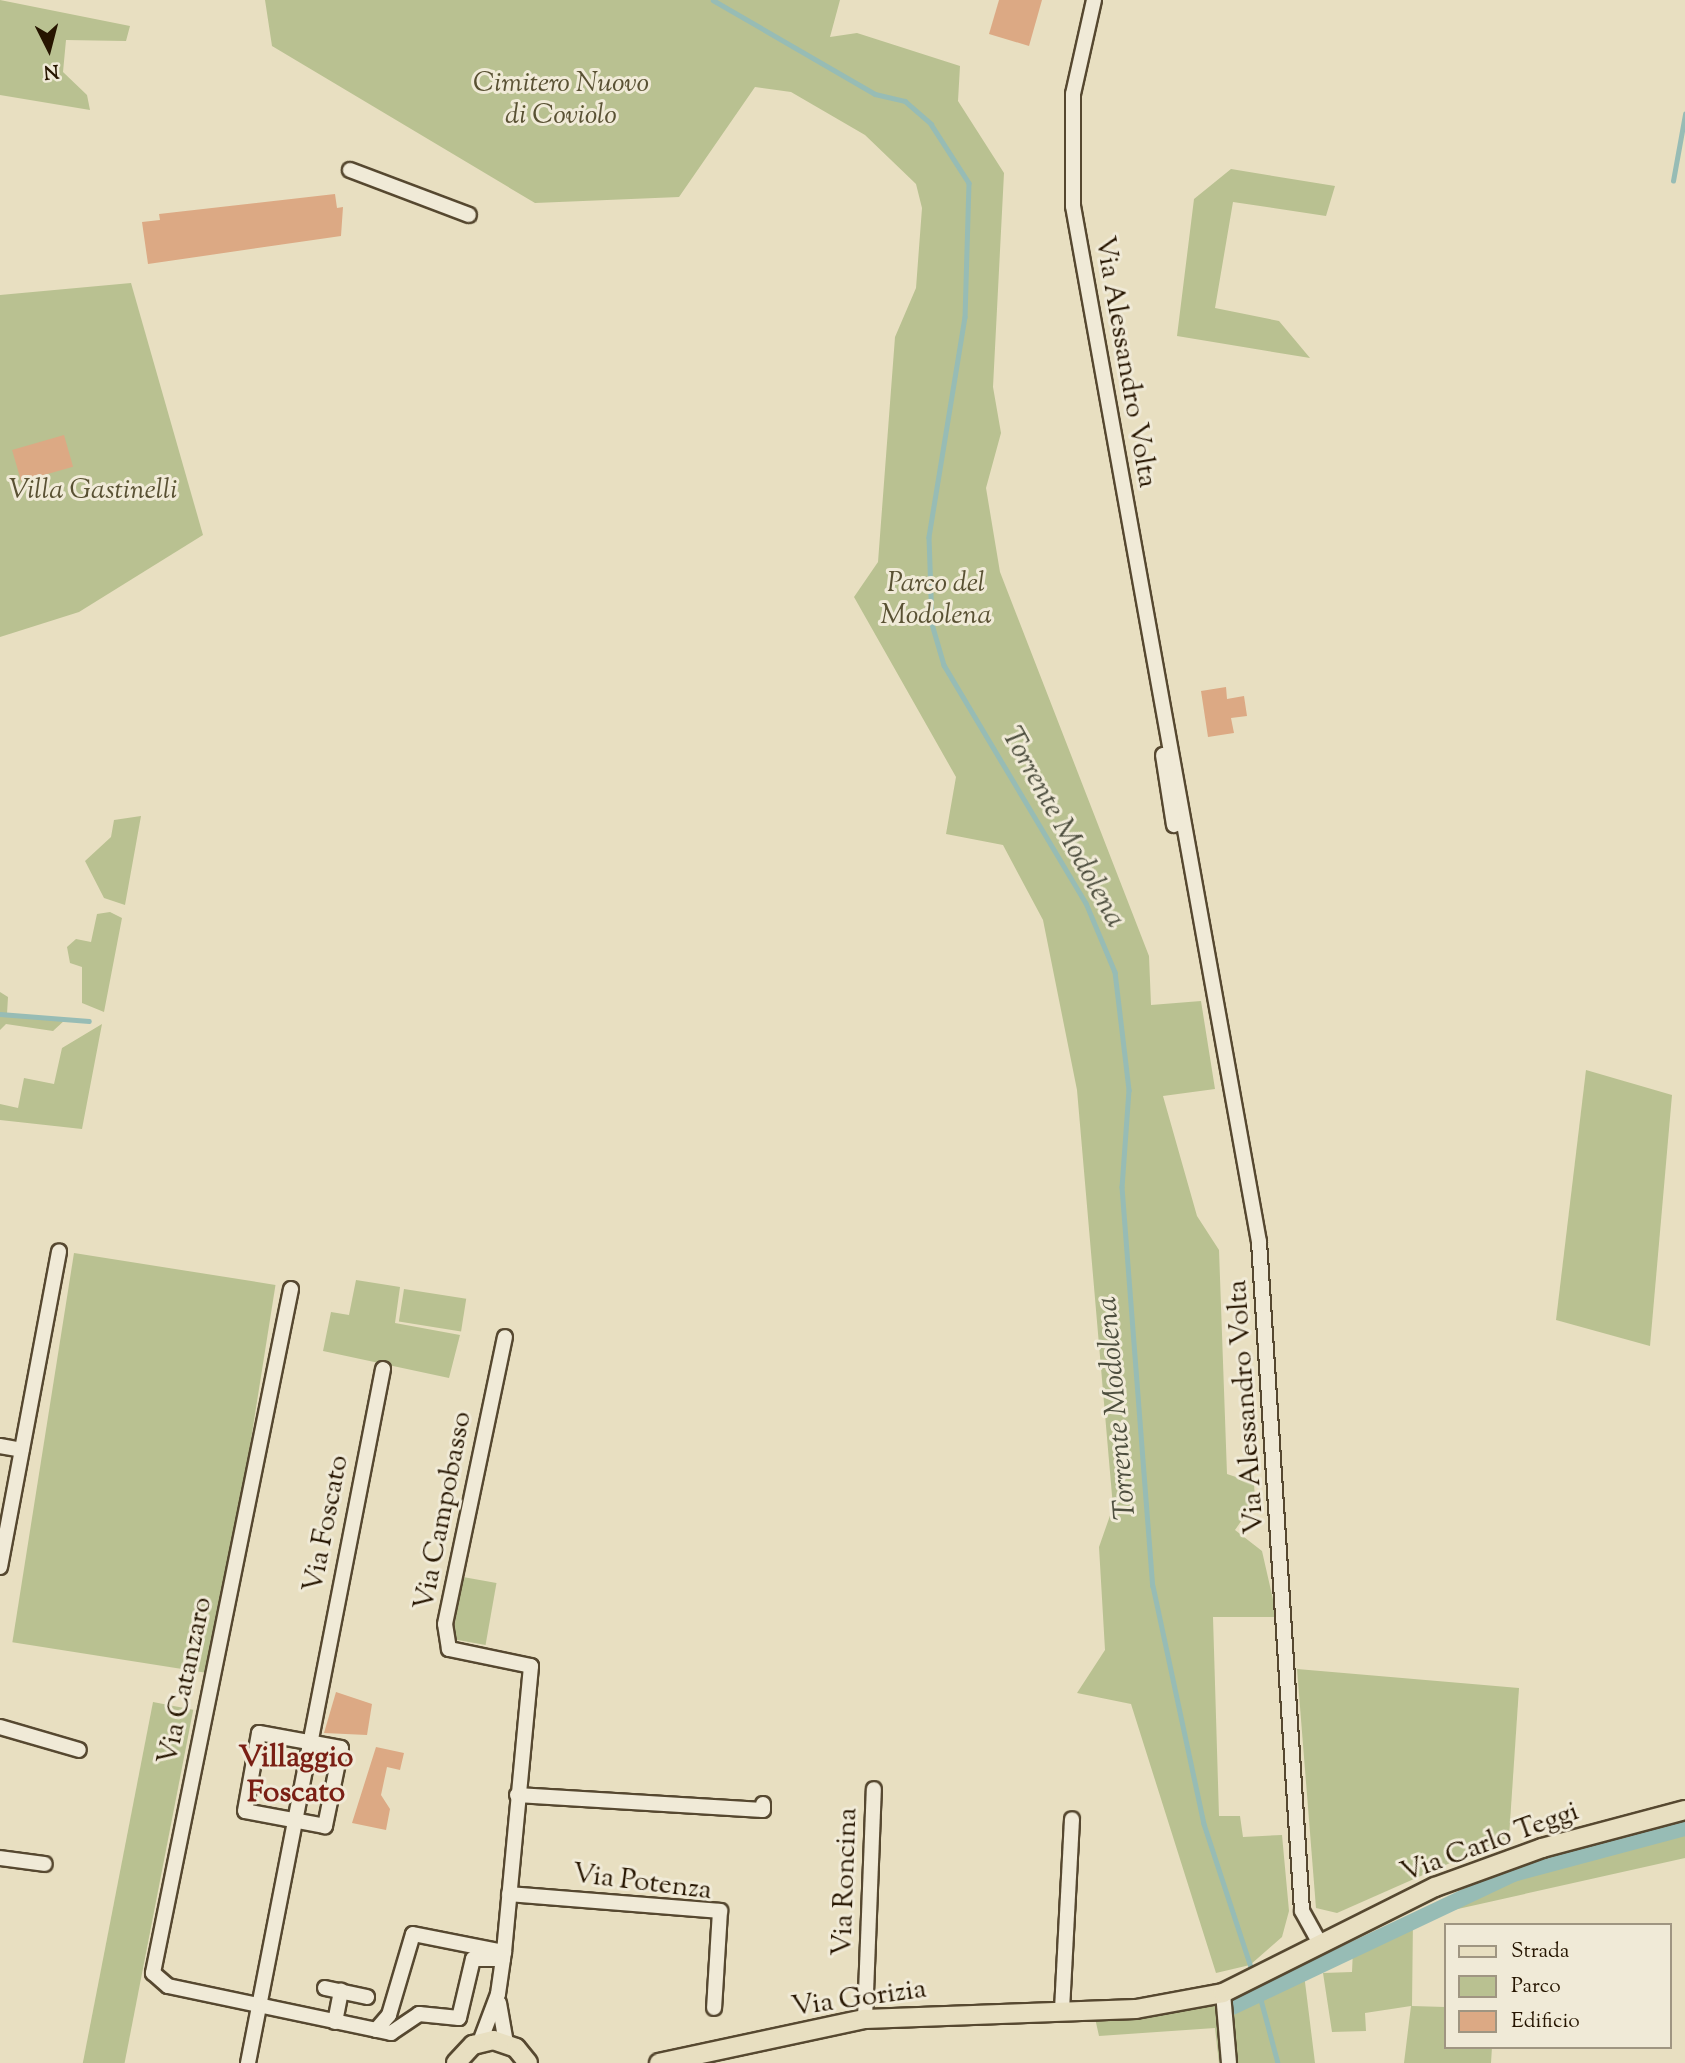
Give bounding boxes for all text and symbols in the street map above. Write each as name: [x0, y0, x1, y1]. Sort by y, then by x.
north arrow: [14, 14, 84, 84]
text: N: [42, 56, 60, 85]
park label: Cimitero Nuovo di Coviolo: [473, 67, 649, 133]
street label: Via Alessandro Volta: [1086, 234, 1164, 490]
park label: Villa Gastinelli: [9, 474, 177, 508]
park label: Parco del Modolena: [880, 567, 992, 633]
water label: Torrente Modolena: [992, 721, 1132, 935]
street label: Via Alessandro Volta: [1221, 1279, 1273, 1535]
water label: Torrente Modolena: [1090, 1295, 1146, 1521]
street label: Via Campobasso: [408, 1409, 480, 1613]
street label: Via Foscato: [297, 1452, 357, 1596]
street label: Via Catanzaro: [152, 1594, 220, 1768]
district label: Villaggio Foscato: [238, 1741, 354, 1812]
street label: Via Carlo Teggi: [1396, 1795, 1584, 1891]
street label: Via Roncina: [827, 1807, 865, 1957]
street label: Via Potenza: [570, 1858, 714, 1908]
legend: [1444, 1923, 1671, 2049]
text: Strada: [1511, 1937, 1570, 1967]
text: Parco: [1511, 1972, 1561, 2002]
street label: Via Gorizia: [789, 1973, 929, 2025]
text: Edificio: [1511, 2007, 1580, 2037]

